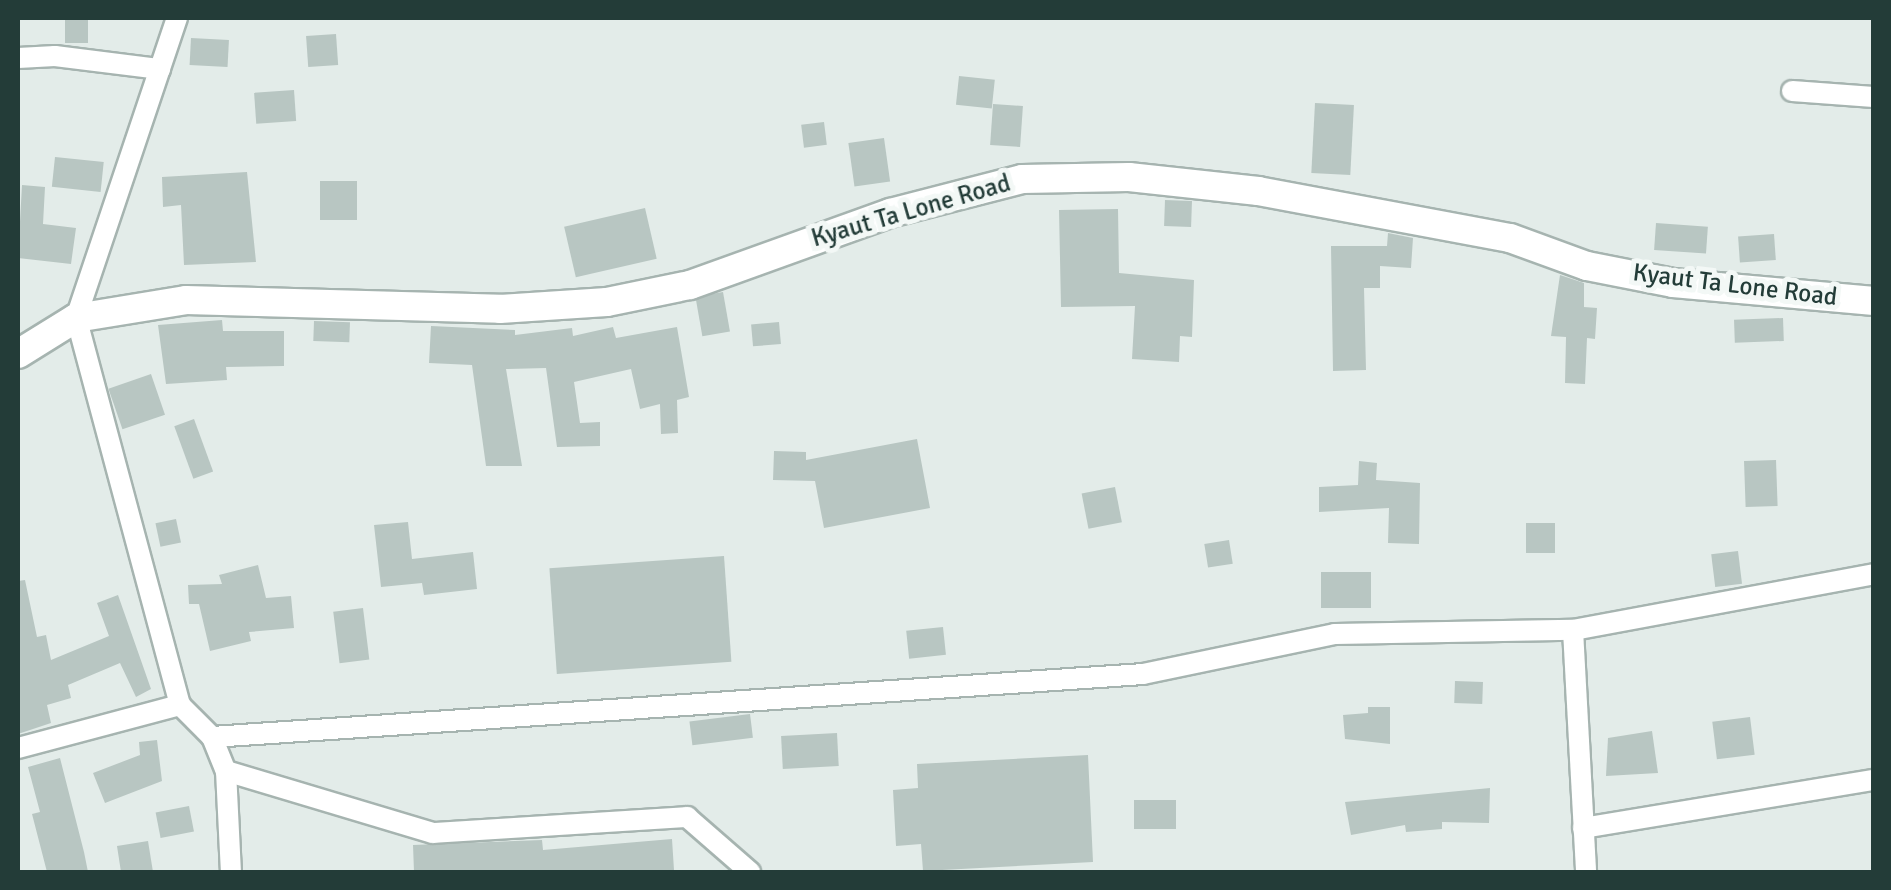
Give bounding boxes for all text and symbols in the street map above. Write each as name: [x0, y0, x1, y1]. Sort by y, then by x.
street label: Kyaut Ta Lone Road: [808, 168, 1014, 254]
street label: Kyaut Ta Lone Road: [1631, 258, 1839, 312]

